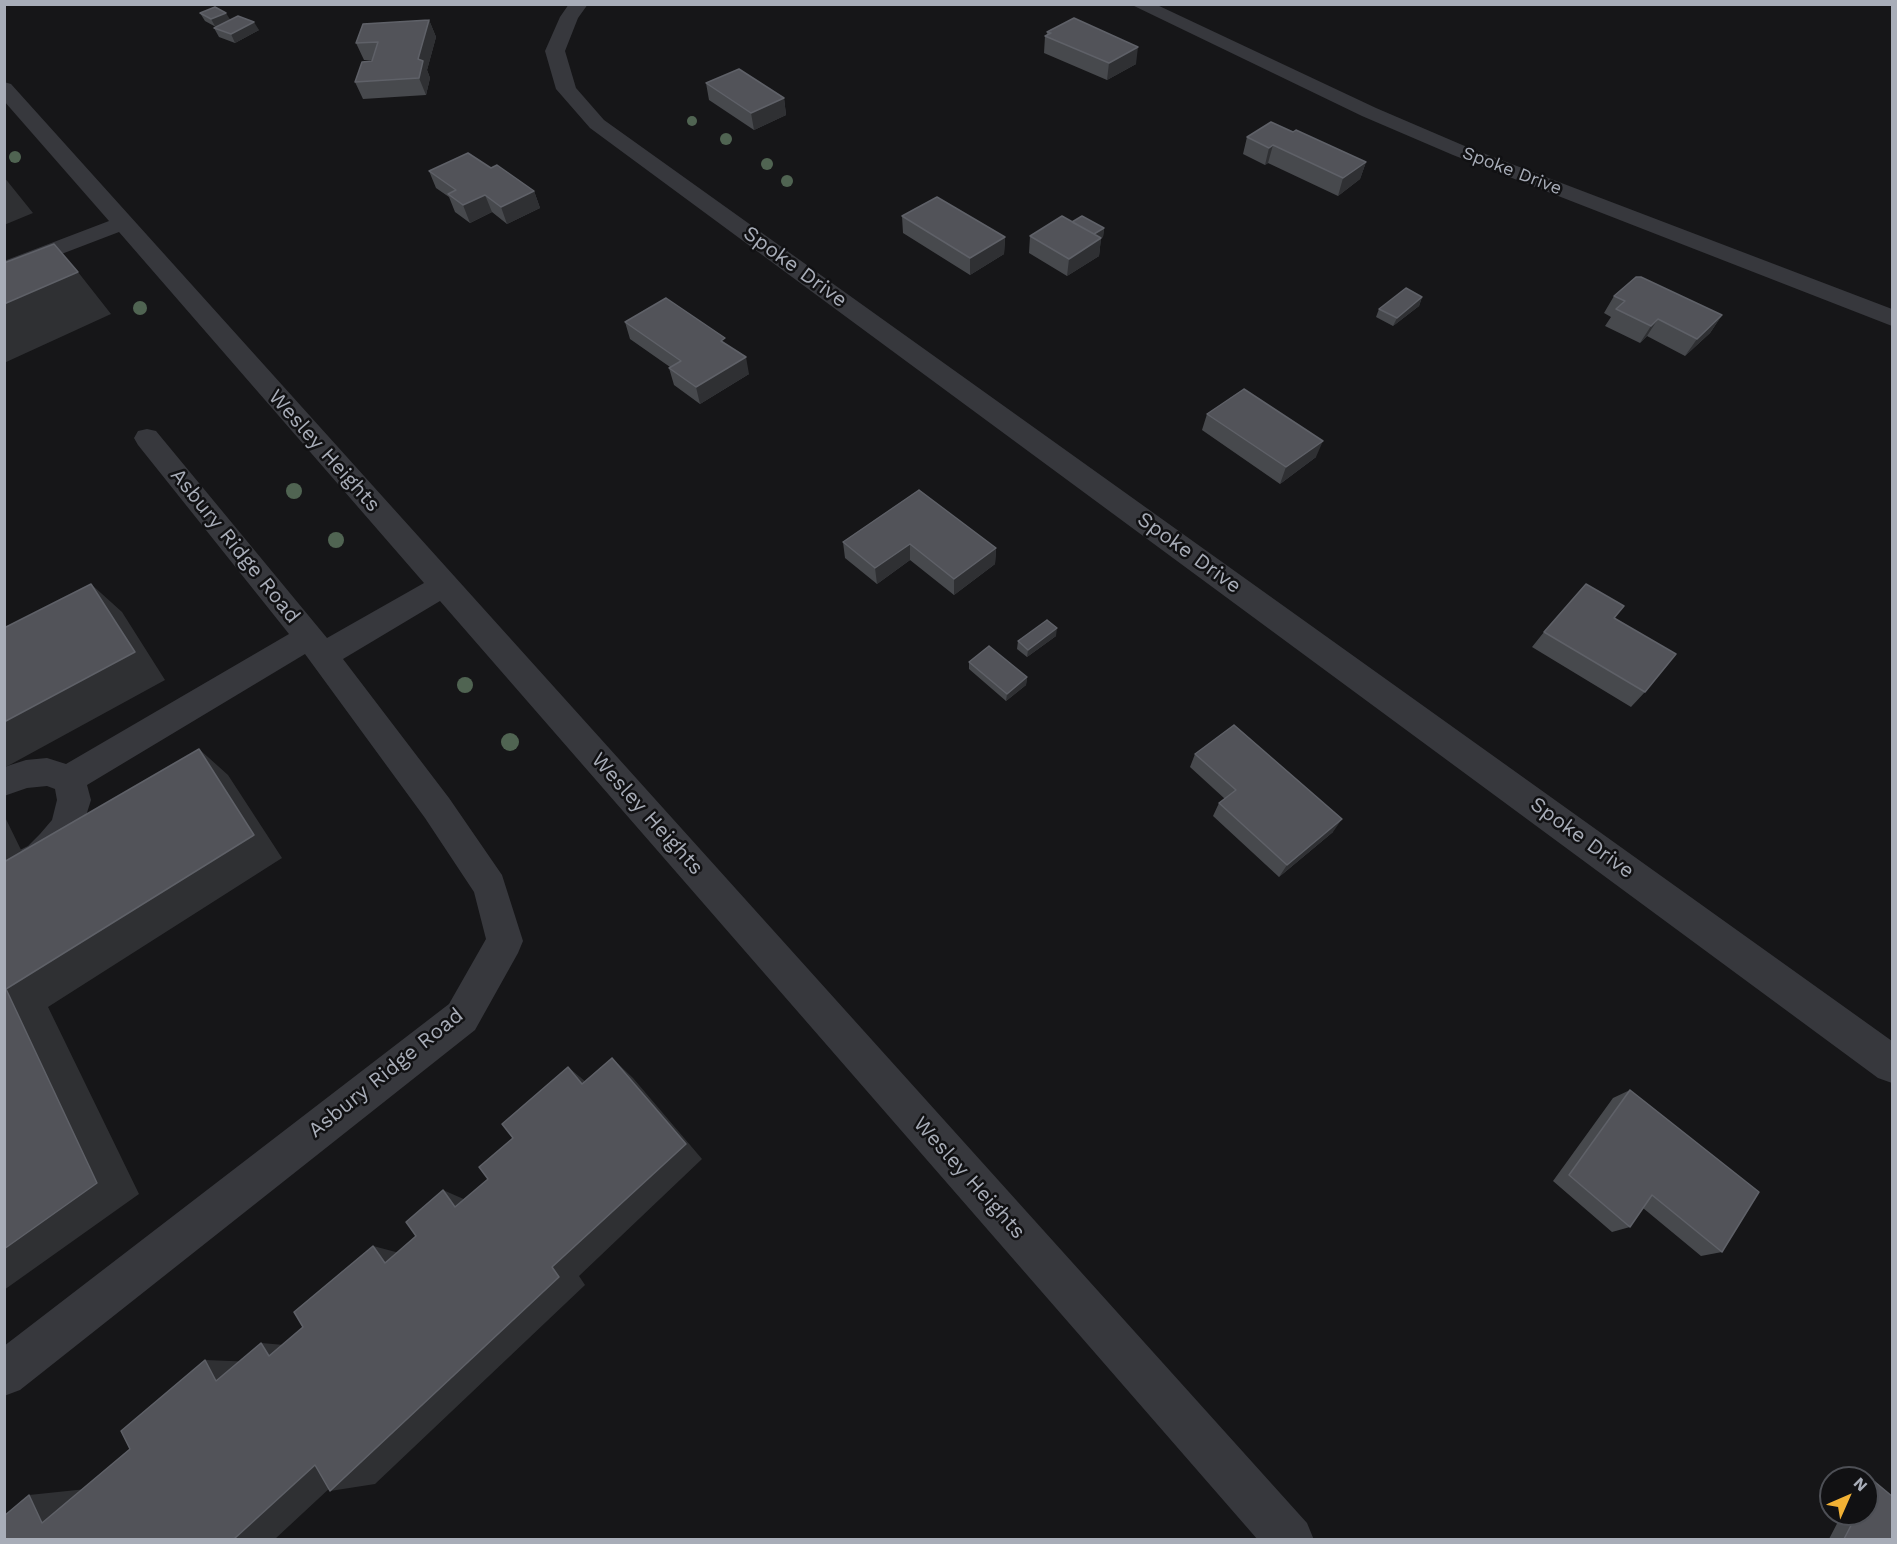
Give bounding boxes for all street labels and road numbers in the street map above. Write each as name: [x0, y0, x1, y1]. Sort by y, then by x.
street label: Spoke Drive: [1459, 142, 1565, 200]
street label: Spoke Drive: [738, 221, 852, 313]
street label: Wesley Heights: [263, 385, 385, 517]
street label: Asbury Ridge Road: [165, 464, 305, 628]
street label: Spoke Drive: [1132, 507, 1246, 599]
street label: Wesley Heights: [586, 748, 708, 880]
street label: Spoke Drive: [1525, 792, 1639, 884]
street label: Asbury Ridge Road: [304, 1003, 468, 1143]
street label: Wesley Heights: [908, 1112, 1030, 1244]

